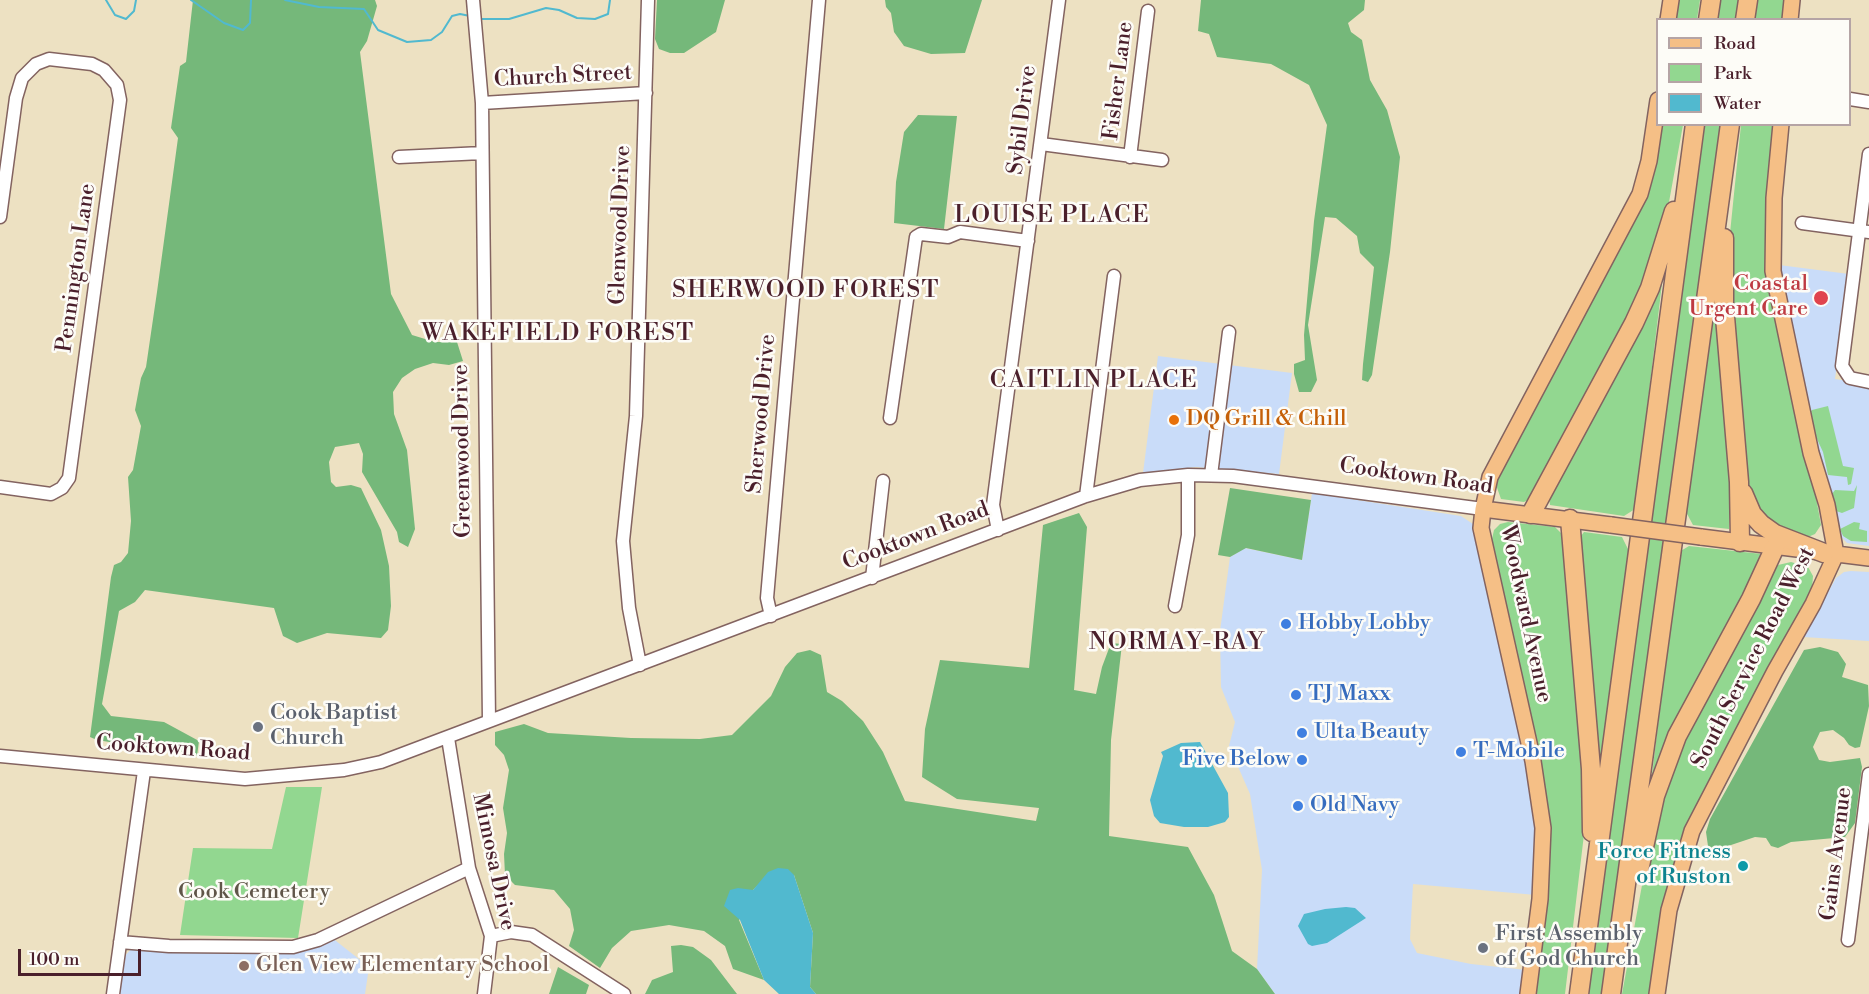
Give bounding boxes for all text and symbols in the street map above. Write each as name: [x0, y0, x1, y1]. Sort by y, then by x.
legend: [1656, 18, 1851, 126]
street label: Fisher Lane: [1099, 20, 1139, 142]
text: Road: [1714, 32, 1756, 55]
street label: Church Street: [493, 60, 633, 94]
text: Park: [1714, 62, 1751, 85]
street label: Sybil Drive: [1003, 64, 1043, 176]
text: Water: [1714, 92, 1761, 115]
street label: Glenwood Drive: [605, 145, 637, 305]
street label: Pennington Lane: [52, 182, 102, 354]
district label: LOUISE PLACE: [954, 202, 1150, 230]
place label: Coastal Urgent Care: [1689, 272, 1808, 324]
district label: SHERWOOD FOREST: [672, 277, 940, 305]
marker: Coastal Urgent Care: [1812, 289, 1830, 307]
district label: WAKEFIELD FOREST: [421, 320, 695, 348]
street label: Sherwood Drive: [742, 333, 782, 495]
street label: Greenwood Drive: [448, 364, 478, 538]
district label: CAITLIN PLACE: [990, 367, 1198, 395]
place label: DQ Grill & Chill: [1186, 407, 1346, 433]
marker: DQ Grill & Chill: [1167, 413, 1181, 427]
street label: Cooktown Road: [1338, 453, 1494, 501]
street label: Cooktown Road: [839, 497, 993, 577]
street label: Woodward Avenue: [1493, 523, 1557, 705]
street label: South Service Road West: [1687, 543, 1821, 773]
place label: Hobby Lobby: [1298, 611, 1430, 637]
marker: Hobby Lobby: [1279, 617, 1293, 631]
district label: NORMAY-RAY: [1089, 629, 1265, 657]
place label: TJ Maxx: [1308, 682, 1391, 708]
marker: TJ Maxx: [1289, 688, 1303, 702]
place label: Cook Baptist Church: [270, 701, 398, 752]
marker: Cook Baptist Church: [251, 720, 265, 734]
place label: Ulta Beauty: [1314, 720, 1429, 746]
marker: Ulta Beauty: [1295, 726, 1309, 740]
street label: Cooktown Road: [95, 730, 251, 768]
place label: T-Mobile: [1473, 739, 1565, 765]
marker: T-Mobile: [1454, 745, 1468, 759]
place label: Five Below: [1182, 747, 1290, 773]
marker: Five Below: [1295, 753, 1309, 767]
street label: Gains Avenue: [1816, 786, 1858, 922]
street label: Mimosa Drive: [466, 791, 520, 933]
place label: Old Navy: [1310, 793, 1399, 819]
marker: Old Navy: [1291, 799, 1305, 813]
place label: Force Fitness of Ruston: [1597, 840, 1731, 891]
marker: Force Fitness of Ruston: [1736, 859, 1750, 873]
park label: Cook Cemetery: [178, 880, 330, 906]
place label: First Assembly of God Church: [1495, 922, 1643, 974]
scale bar: [21, 937, 144, 975]
marker: First Assembly of God Church: [1476, 941, 1490, 955]
text: 100 m: [29, 948, 80, 971]
place label: Glen View Elementary School: [256, 953, 549, 979]
marker: Glen View Elementary School: [237, 959, 251, 973]

